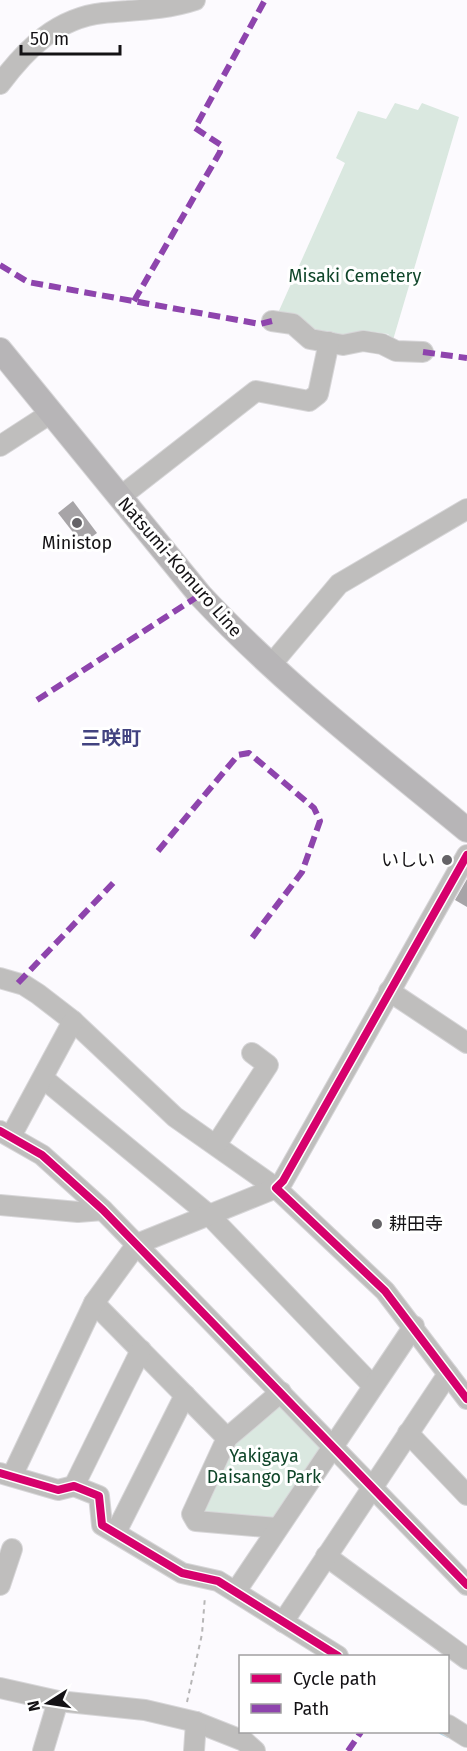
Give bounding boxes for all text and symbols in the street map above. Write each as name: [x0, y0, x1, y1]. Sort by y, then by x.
scale bar: [21, 18, 120, 56]
text: 50 m: [30, 28, 69, 50]
park label: Misaki Cemetery: [289, 265, 422, 287]
street label: Natsumi-Komuro Line: [113, 493, 247, 641]
marker: Ministop: [70, 516, 84, 530]
place label: Ministop: [42, 532, 112, 554]
district label: 三咲町: [81, 726, 141, 750]
place label: いしい: [381, 849, 435, 871]
marker: いしい: [440, 853, 454, 867]
place label: 耕田寺: [389, 1213, 443, 1235]
marker: 耕田寺: [370, 1217, 384, 1231]
park label: Yakigaya Daisango Park: [207, 1445, 322, 1488]
legend: [239, 1655, 449, 1733]
text: Cycle path: [293, 1668, 377, 1690]
north arrow: [18, 1673, 78, 1733]
text: Path: [293, 1698, 329, 1720]
text: N: [23, 1699, 44, 1713]

